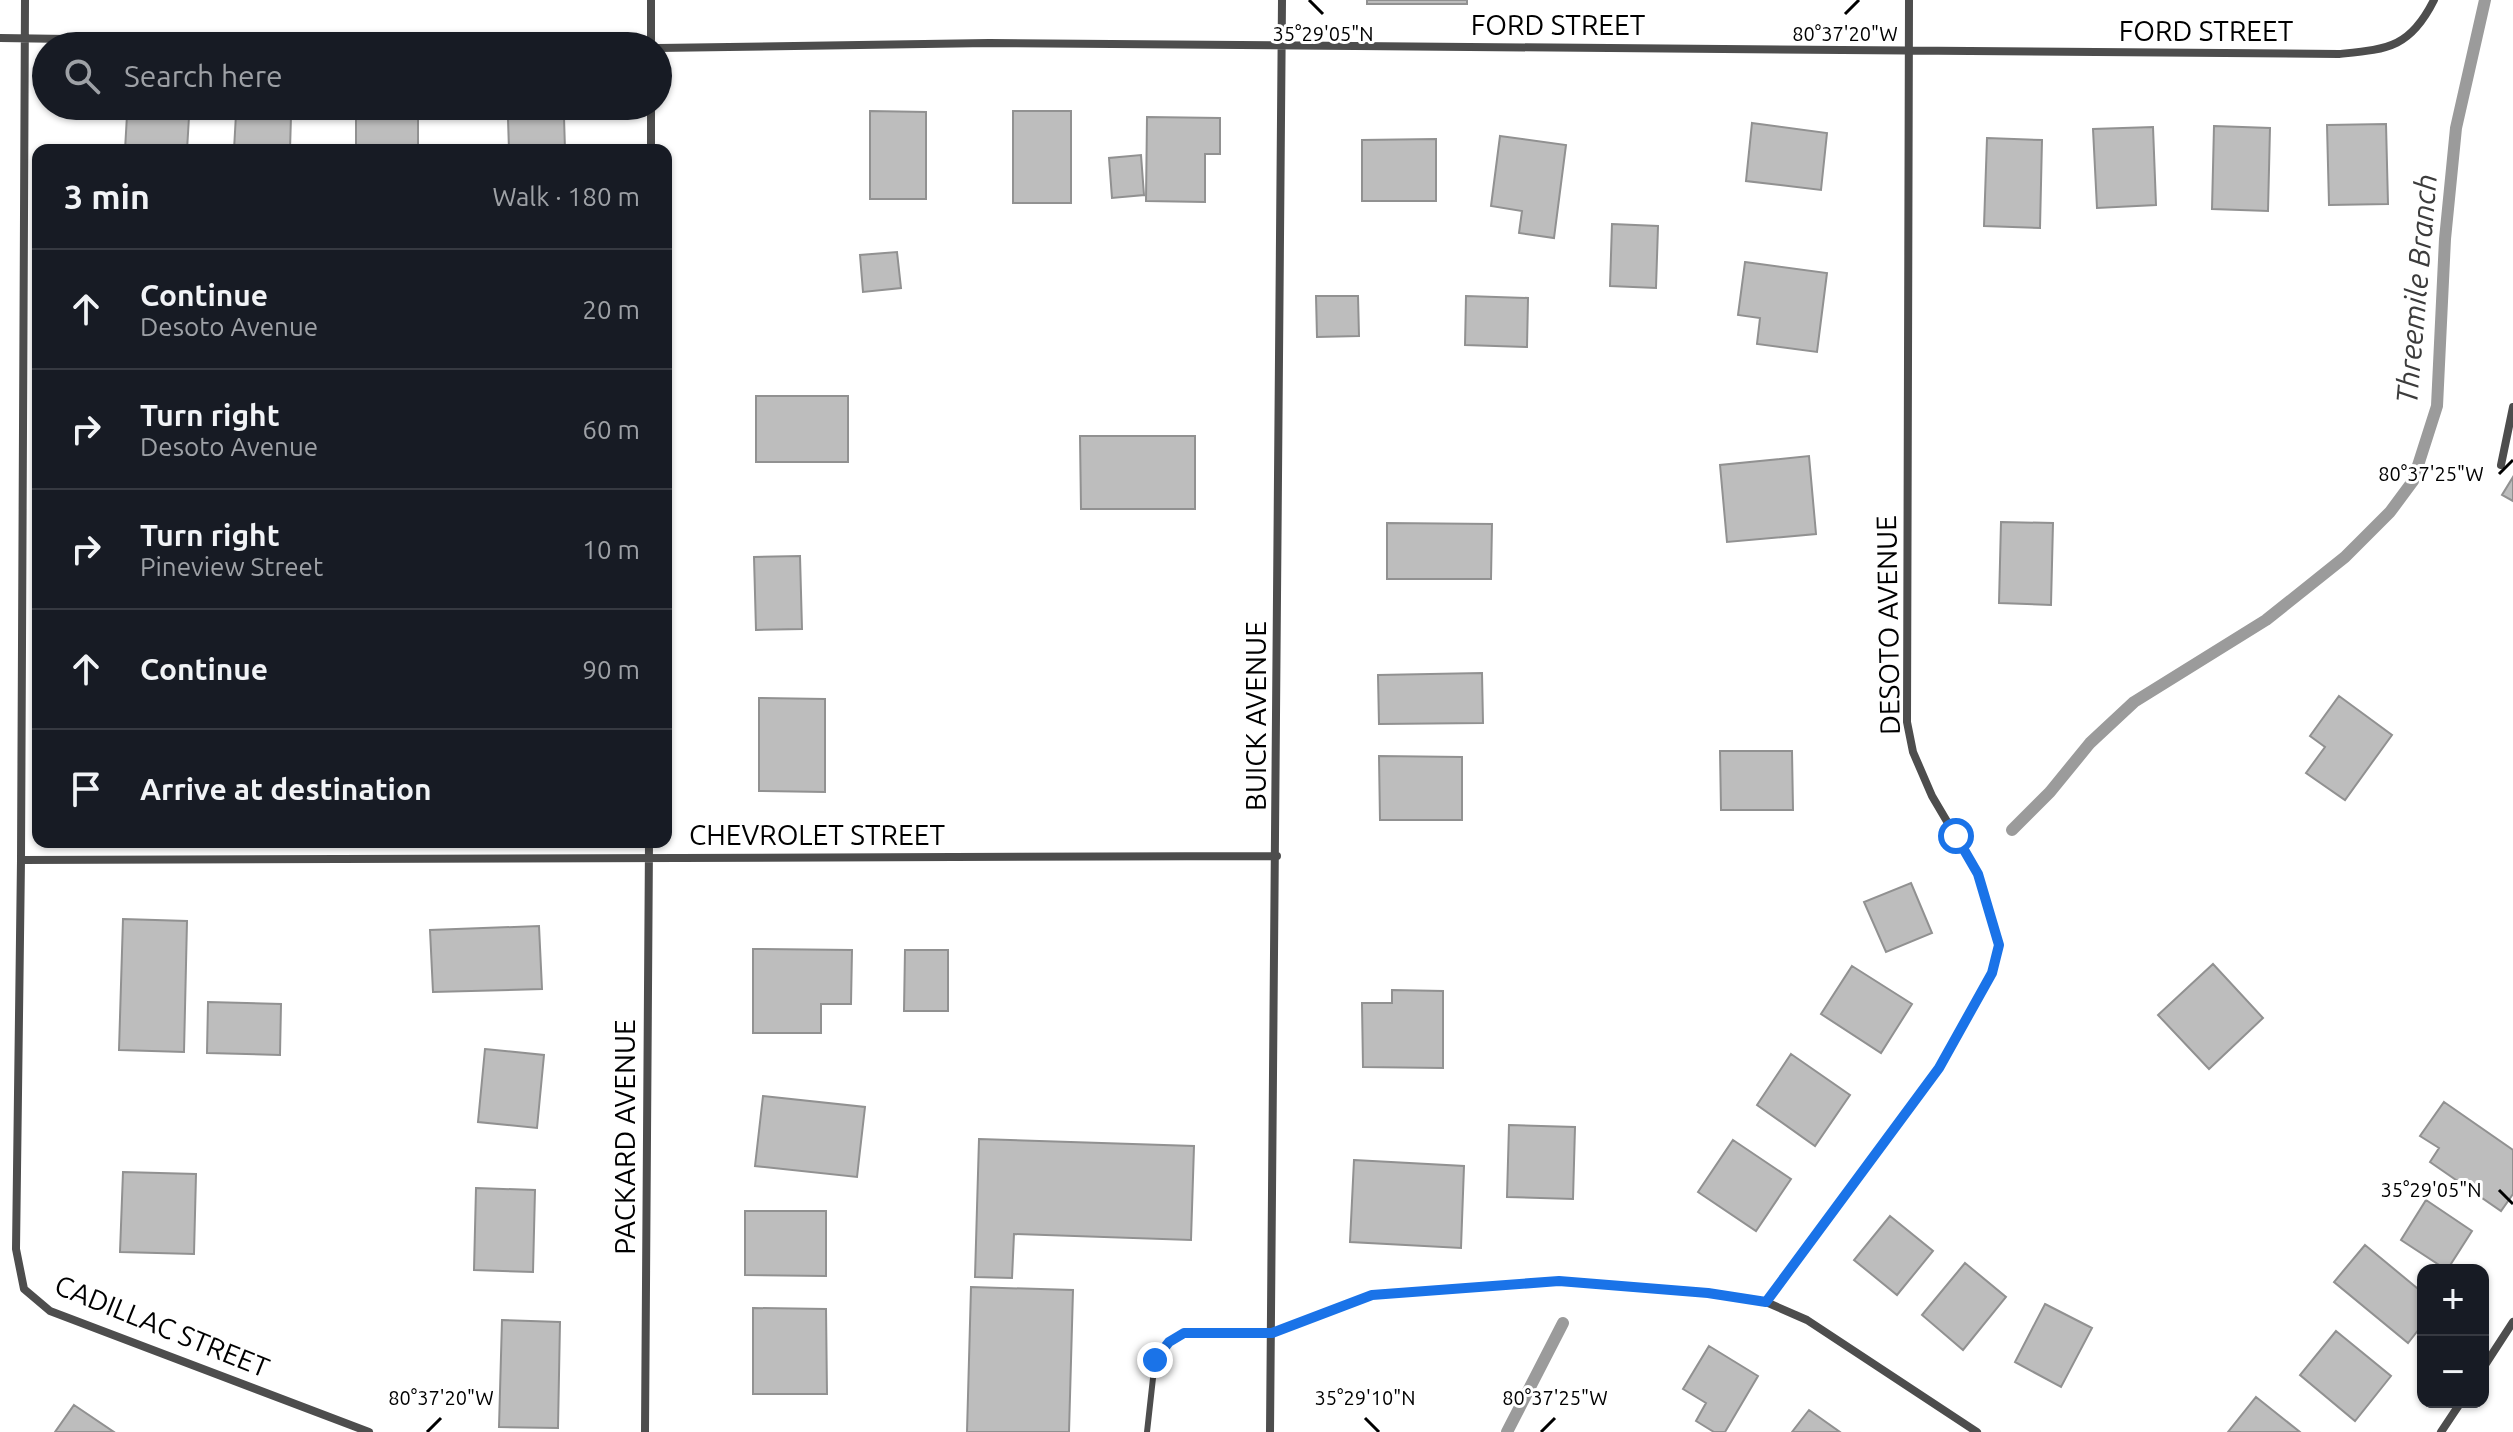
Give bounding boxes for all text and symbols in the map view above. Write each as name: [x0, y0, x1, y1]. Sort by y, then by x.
street label: FORD STREET: [1471, 9, 1646, 40]
street label: FORD STREET: [2119, 15, 2294, 46]
text: 35°29'05"N: [1272, 22, 1374, 45]
text: 80°37'20"W: [1792, 22, 1898, 45]
search box: [32, 32, 672, 120]
icon: search: [60, 54, 104, 98]
text: Search here: [124, 59, 283, 93]
water label: Threemile Branch: [2389, 172, 2443, 405]
text: 3 min: [64, 177, 150, 215]
text: Walk · 180 m: [492, 182, 640, 211]
text: Continue: [140, 278, 268, 312]
icon: ahead: [64, 287, 108, 331]
text: 20 m: [582, 295, 640, 324]
text: Desoto Avenue: [140, 312, 318, 341]
text: Turn right: [140, 398, 280, 432]
icon: right: [64, 407, 108, 451]
text: 60 m: [582, 415, 640, 444]
text: Desoto Avenue: [140, 432, 318, 461]
text: 80°37'25"W: [2378, 462, 2484, 485]
street label: DESOTO AVENUE: [1870, 515, 1905, 735]
text: Turn right: [140, 518, 280, 552]
icon: right: [64, 527, 108, 571]
text: 10 m: [582, 535, 640, 564]
text: Pineview Street: [140, 552, 323, 581]
street label: BUICK AVENUE: [1240, 621, 1271, 811]
icon: ahead: [64, 647, 108, 691]
text: Continue: [140, 652, 268, 686]
text: 90 m: [582, 655, 640, 684]
icon: arrive: [64, 767, 108, 811]
text: Arrive at destination: [140, 772, 432, 806]
route start: [1938, 818, 1974, 854]
street label: CHEVROLET STREET: [689, 819, 945, 850]
street label: PACKARD AVENUE: [609, 1019, 640, 1255]
text: 35°29'05"N: [2380, 1178, 2482, 1201]
map controls: [2417, 1264, 2489, 1408]
button: +: [2417, 1264, 2489, 1336]
street label: CADILLAC STREET: [51, 1268, 274, 1383]
button: −: [2417, 1336, 2489, 1408]
route end: [1137, 1342, 1173, 1378]
text: 80°37'20"W: [388, 1386, 494, 1409]
text: 35°29'10"N: [1314, 1386, 1416, 1409]
text: 80°37'25"W: [1502, 1386, 1608, 1409]

